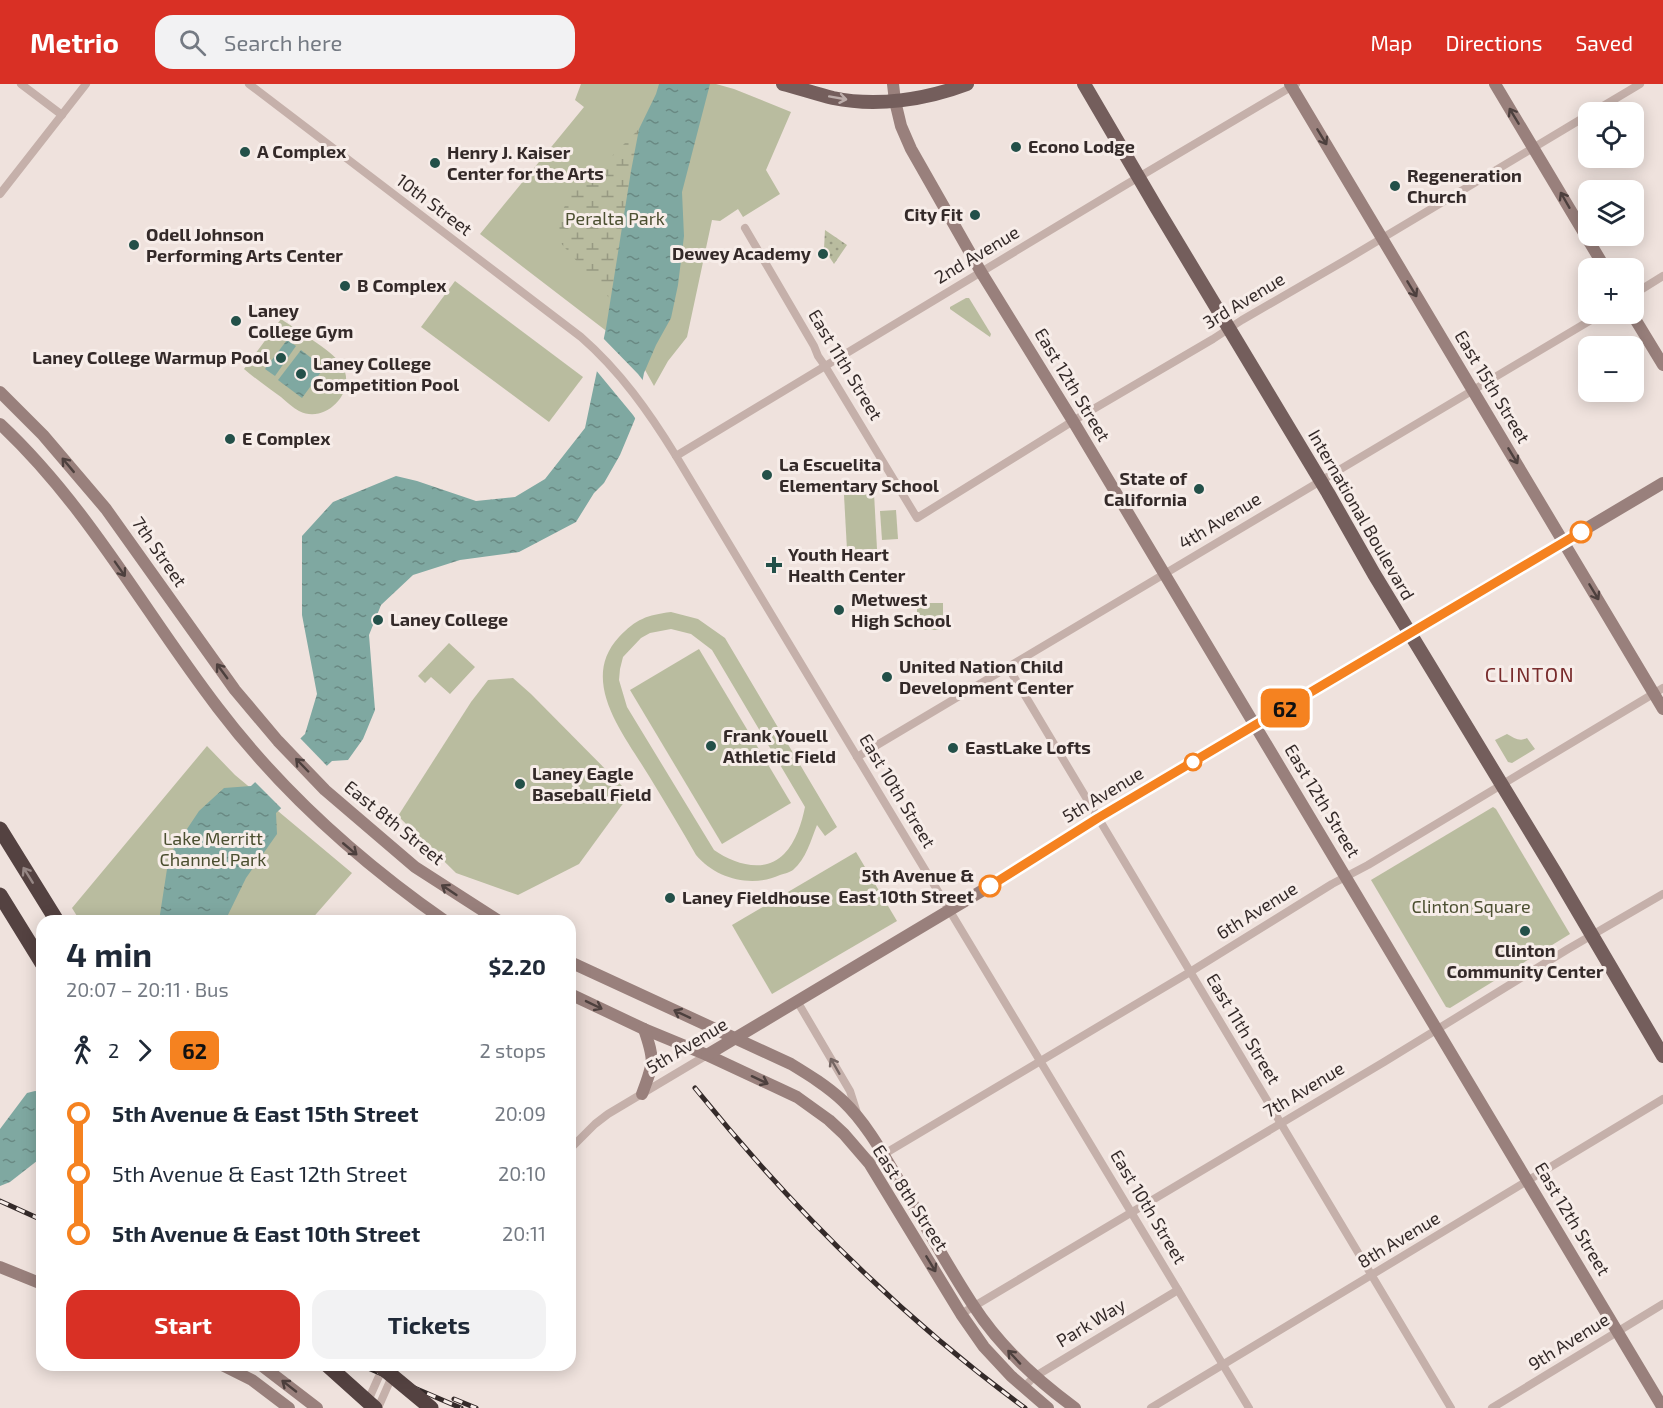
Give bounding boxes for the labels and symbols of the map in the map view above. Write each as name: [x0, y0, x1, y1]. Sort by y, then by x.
one-way arrow: [828, 93, 847, 104]
one-way arrow: [1508, 108, 1520, 125]
one-way arrow: [1316, 128, 1328, 145]
place label: Econo Lodge: [1028, 135, 1135, 157]
place label: A Complex: [257, 140, 347, 162]
marker: Econo Lodge: [1009, 140, 1023, 154]
place label: Henry J. Kaiser Center for the Arts: [447, 141, 604, 184]
marker: A Complex: [238, 145, 252, 159]
marker: Henry J. Kaiser Center for the Arts: [428, 156, 442, 170]
place label: Regeneration Church: [1407, 164, 1522, 207]
street label: 10th Street: [392, 169, 477, 240]
marker: Regeneration Church: [1388, 179, 1402, 193]
one-way arrow: [1559, 192, 1571, 209]
place label: City Fit: [904, 203, 964, 225]
park label: Peralta Park: [565, 207, 665, 229]
marker: City Fit: [968, 208, 982, 222]
street label: 2nd Avenue: [930, 220, 1023, 288]
place label: Odell Johnson Performing Arts Center: [146, 223, 343, 266]
marker: Odell Johnson Performing Arts Center: [127, 238, 141, 252]
place label: Dewey Academy: [672, 242, 812, 264]
marker: Dewey Academy: [816, 247, 830, 261]
street label: 3rd Avenue: [1199, 267, 1288, 333]
place label: B Complex: [357, 274, 447, 296]
marker: B Complex: [338, 279, 352, 293]
one-way arrow: [1407, 280, 1419, 297]
place label: Laney College Gym: [248, 299, 353, 342]
street label: East 11th Street: [804, 305, 888, 424]
marker: Laney College Gym: [229, 314, 243, 328]
street label: East 12th Street: [1030, 324, 1115, 445]
street label: East 15th Street: [1450, 326, 1535, 447]
place label: Laney College Warmup Pool: [32, 346, 269, 368]
marker: Laney College Warmup Pool: [274, 351, 288, 365]
place label: Laney College Competition Pool: [313, 352, 459, 395]
marker: Laney College Competition Pool: [294, 367, 308, 381]
street label: International Boulevard: [1304, 425, 1420, 604]
place label: E Complex: [242, 427, 331, 449]
marker: E Complex: [223, 432, 237, 446]
one-way arrow: [1507, 447, 1519, 464]
place label: La Escuelita Elementary School: [779, 453, 939, 496]
one-way arrow: [62, 457, 75, 473]
place label: State of California: [1104, 467, 1188, 510]
marker: La Escuelita Elementary School: [760, 468, 774, 482]
marker: State of California: [1192, 482, 1206, 496]
street label: 4th Avenue: [1174, 487, 1265, 553]
street label: 7th Street: [128, 512, 192, 591]
unlabelled marker: [1570, 521, 1592, 543]
place label: Youth Heart Health Center: [788, 543, 906, 586]
marker: Youth Heart Health Center: [765, 556, 783, 574]
one-way arrow: [114, 560, 126, 576]
one-way arrow: [1588, 583, 1600, 600]
place label: Metwest High School: [851, 588, 951, 631]
marker: Metwest High School: [832, 603, 846, 617]
place label: Laney College: [390, 608, 508, 630]
marker: Laney College: [371, 613, 385, 627]
place label: United Nation Child Development Center: [899, 655, 1074, 698]
district label: CLINTON: [1485, 662, 1575, 686]
one-way arrow: [215, 664, 228, 680]
marker: United Nation Child Development Center: [880, 670, 894, 684]
line badge: 62: [1258, 688, 1312, 728]
place label: Frank Youell Athletic Field: [723, 724, 836, 767]
street label: East 10th Street: [855, 729, 941, 852]
place label: EastLake Lofts: [965, 736, 1091, 758]
marker: Frank Youell Athletic Field: [704, 739, 718, 753]
street label: East 12th Street: [1280, 740, 1365, 861]
marker: EastLake Lofts: [946, 741, 960, 755]
unlabelled marker: [1184, 753, 1202, 771]
one-way arrow: [294, 758, 309, 773]
street label: 5th Avenue: [1058, 761, 1147, 827]
place label: Laney Eagle Baseball Field: [532, 762, 652, 805]
street label: East 8th Street: [340, 775, 449, 869]
marker: Laney Eagle Baseball Field: [513, 777, 527, 791]
park label: Lake Merritt Channel Park: [160, 827, 266, 870]
one-way arrow: [342, 842, 358, 855]
place label: 5th Avenue & East 10th Street: [838, 864, 975, 907]
one-way arrow: [22, 867, 34, 884]
marker: 5th Avenue & East 10th Street: [979, 875, 1001, 897]
street label: 6th Avenue: [1212, 877, 1301, 944]
one-way arrow: [442, 884, 458, 896]
place label: Laney Fieldhouse: [682, 886, 830, 908]
marker: Laney Fieldhouse: [663, 891, 677, 905]
park label: Clinton Square: [1411, 895, 1531, 917]
marker: Clinton Community Center: [1518, 924, 1532, 938]
place label: Clinton Community Center: [1446, 939, 1604, 982]
street label: East 11th Street: [1202, 969, 1286, 1088]
one-way arrow: [584, 1000, 602, 1012]
one-way arrow: [673, 1008, 691, 1020]
street label: 5th Avenue: [642, 1012, 731, 1078]
street label: 7th Avenue: [1259, 1056, 1348, 1122]
one-way arrow: [829, 1058, 841, 1075]
one-way arrow: [751, 1074, 769, 1086]
street label: East 8th Street: [868, 1140, 953, 1255]
street label: East 10th Street: [1106, 1145, 1192, 1268]
street label: East 12th Street: [1530, 1158, 1615, 1279]
street label: 8th Avenue: [1353, 1206, 1444, 1272]
one-way arrow: [926, 1255, 938, 1272]
street label: Park Way: [1052, 1293, 1129, 1351]
street label: 9th Avenue: [1524, 1308, 1613, 1375]
one-way arrow: [1007, 1350, 1021, 1365]
one-way arrow: [282, 1379, 298, 1392]

